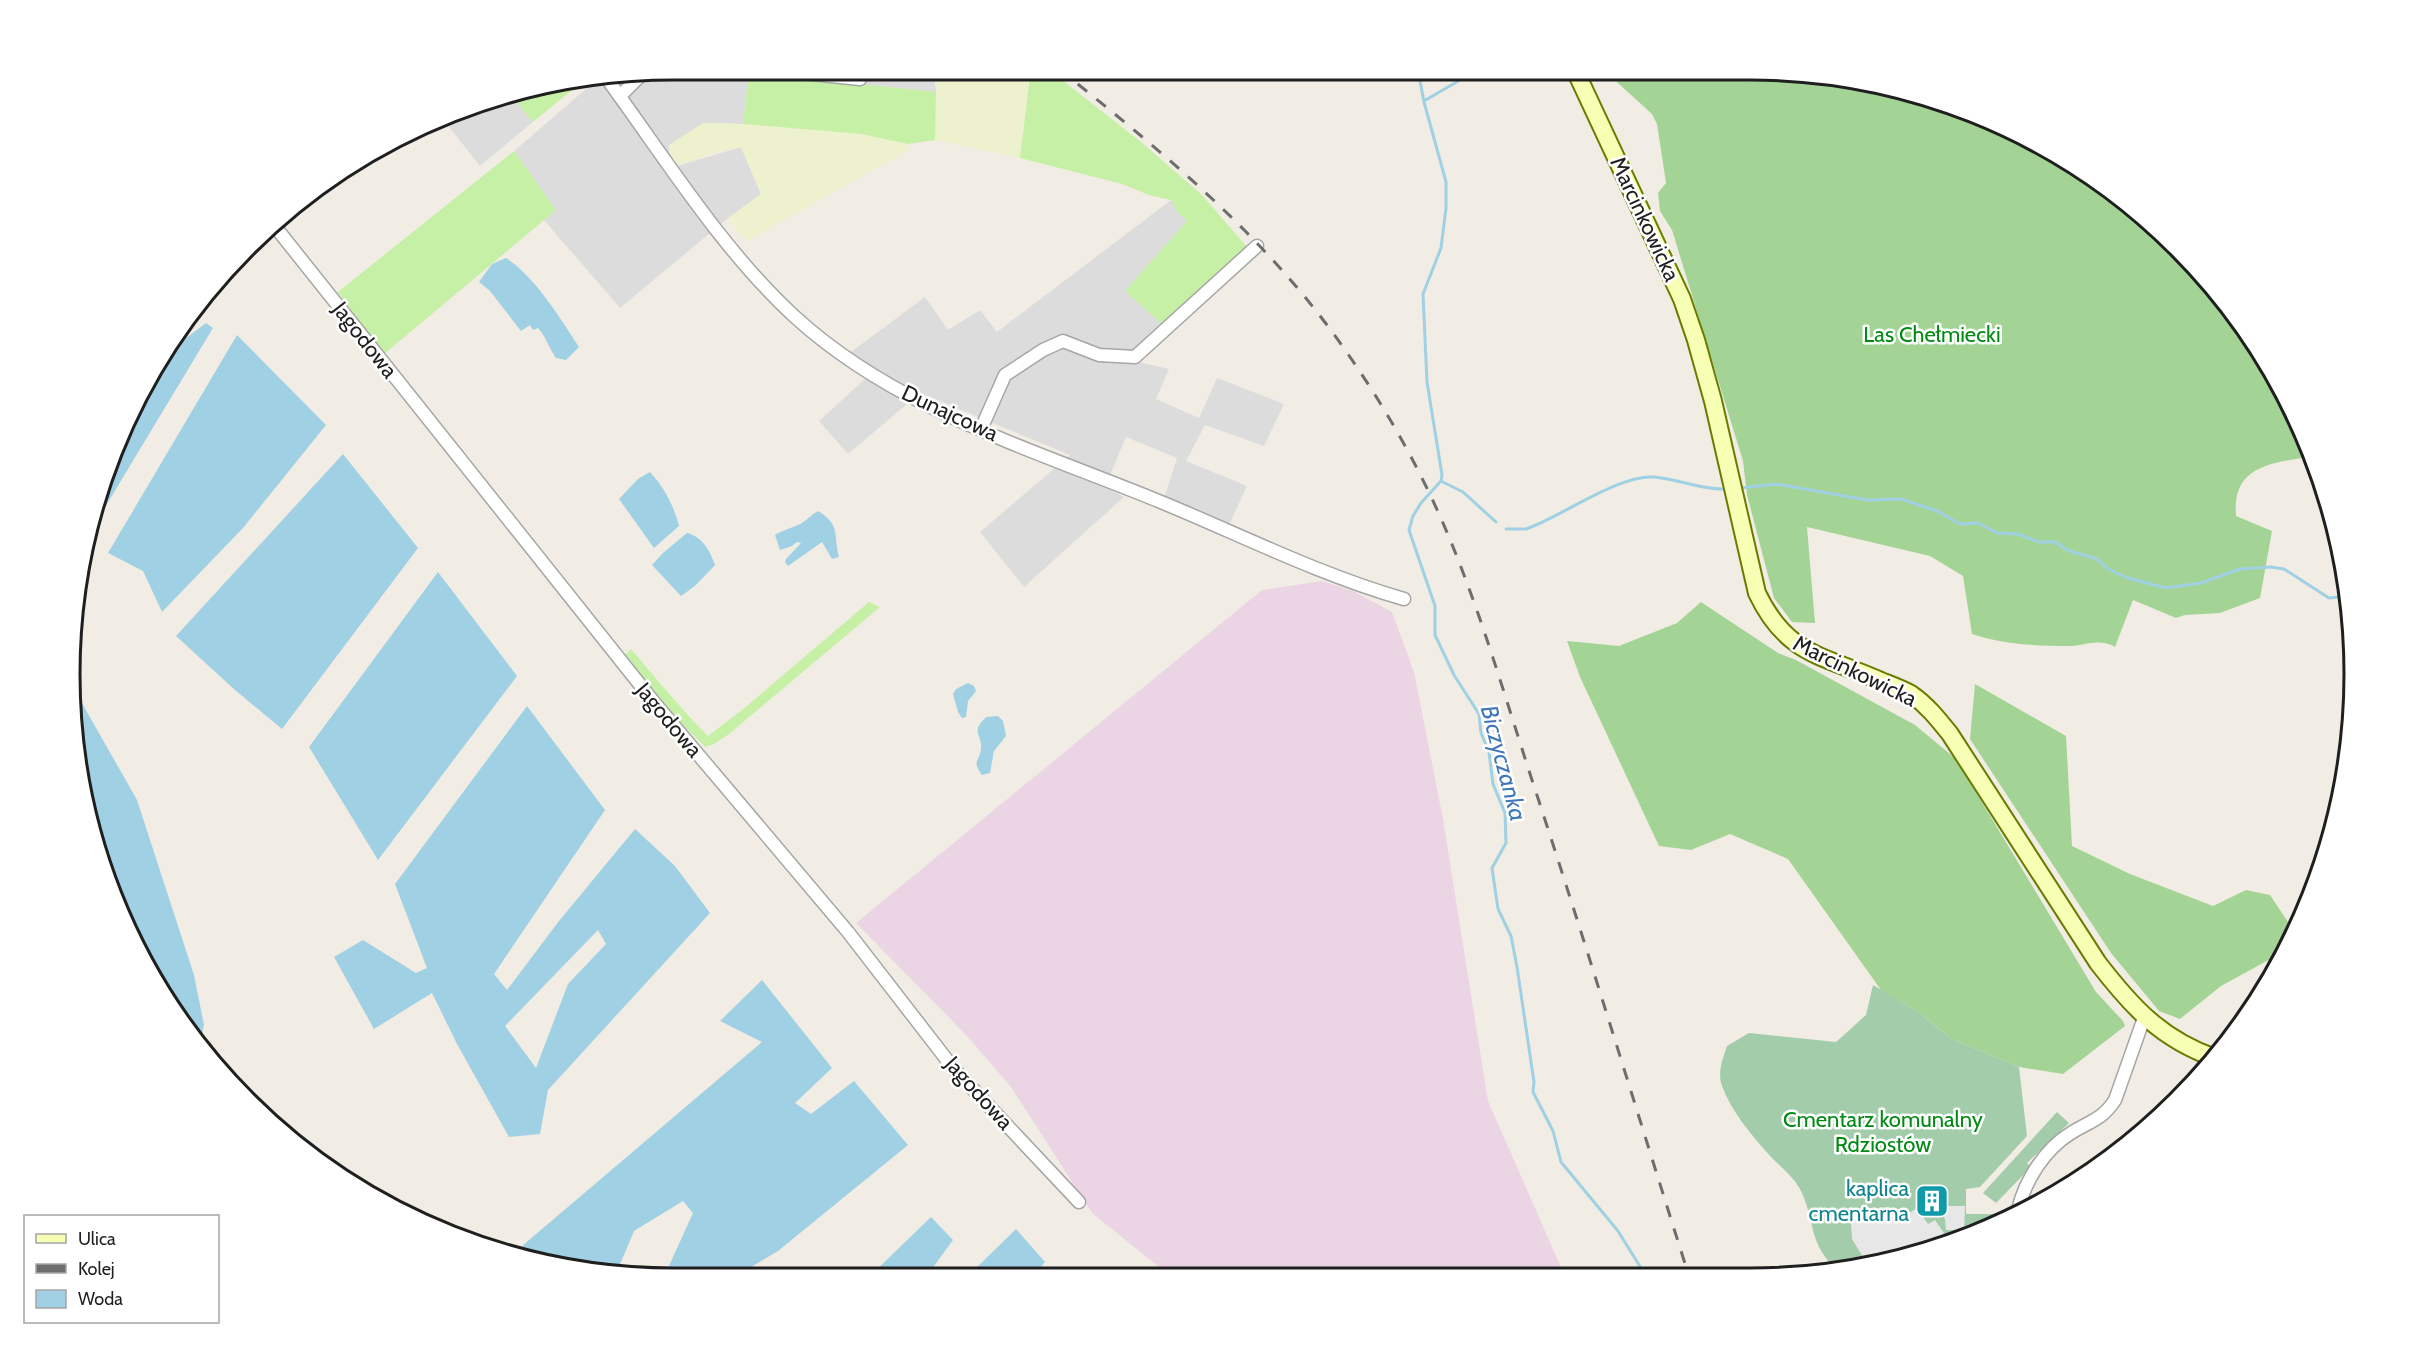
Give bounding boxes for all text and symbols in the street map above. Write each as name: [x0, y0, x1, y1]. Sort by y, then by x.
street label: Marcinkowicka: [1604, 152, 1686, 286]
street label: Jagodowa: [326, 296, 403, 384]
park label: Las Chełmiecki: [1863, 321, 2001, 348]
street label: Dunajcowa: [898, 379, 1003, 447]
street label: Marcinkowicka: [1789, 629, 1922, 713]
street label: Jagodowa: [629, 676, 708, 763]
water label: Biczyczanka: [1475, 702, 1533, 824]
street label: Jagodowa: [938, 1050, 1019, 1136]
park label: Cmentarz komunalny Rdziostów: [1783, 1106, 1983, 1158]
place label: kaplica cmentarna: [1809, 1175, 1909, 1227]
building icon: kaplica cmentarna: [1914, 1183, 1950, 1219]
legend: [24, 1215, 219, 1323]
text: Ulica: [78, 1228, 116, 1250]
text: Kolej: [78, 1258, 115, 1280]
text: Woda: [78, 1288, 123, 1310]

